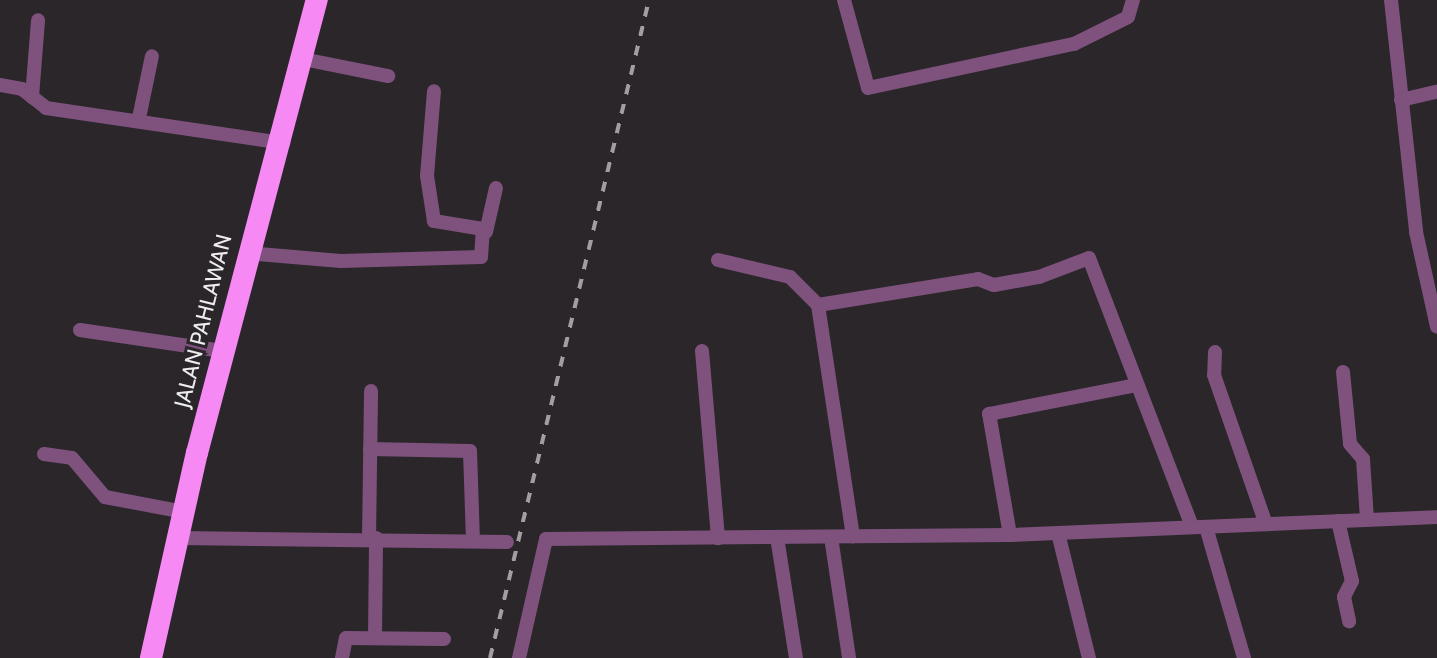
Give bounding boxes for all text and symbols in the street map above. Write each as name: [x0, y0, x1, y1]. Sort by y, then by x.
street label: JALAN PAHLAWAN: [169, 232, 237, 410]

